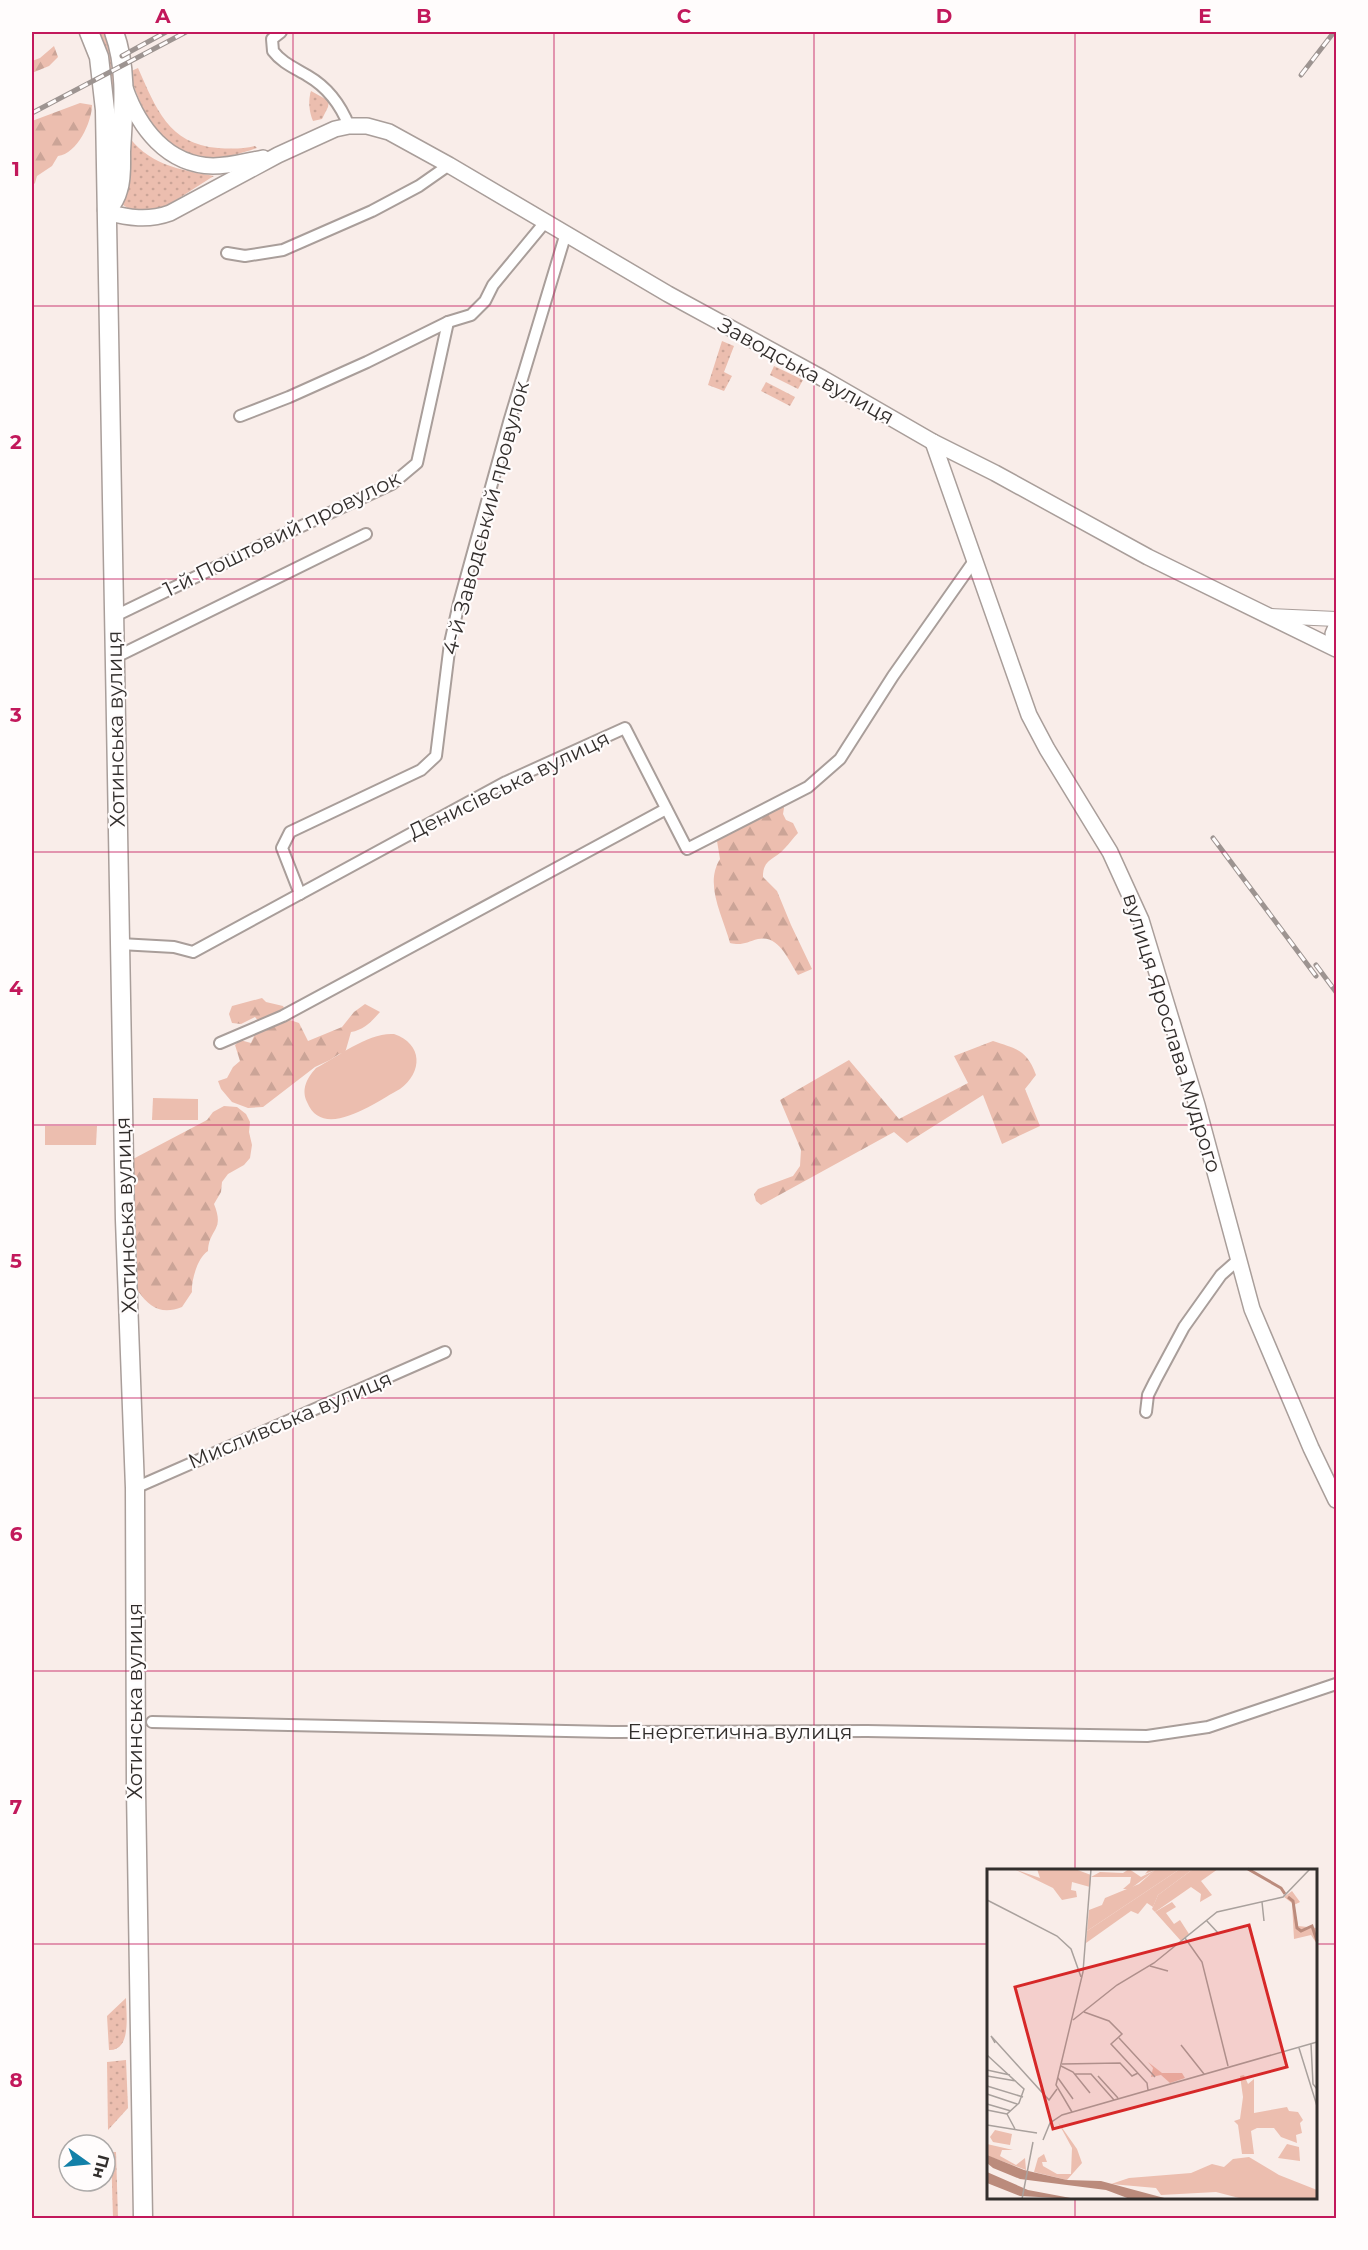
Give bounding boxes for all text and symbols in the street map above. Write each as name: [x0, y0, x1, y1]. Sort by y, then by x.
text: A: [154, 4, 171, 28]
text: B: [416, 4, 432, 28]
text: C: [677, 4, 692, 28]
text: D: [936, 4, 952, 28]
text: E: [1198, 4, 1212, 28]
text: 1: [12, 157, 20, 181]
street label: Заводська вулиця: [714, 312, 899, 429]
street label: 4-й Заводський провулок: [437, 378, 534, 657]
text: 2: [10, 430, 22, 454]
street label: 1-й Поштовий провулок: [159, 465, 404, 602]
street label: Хотинська вулиця: [101, 630, 130, 828]
text: 3: [9, 703, 22, 727]
street label: Денисівська вулиця: [404, 725, 613, 844]
street label: вулиця Ярослава Мудрого: [1118, 890, 1227, 1175]
text: 4: [9, 976, 23, 1000]
street label: Хотинська вулиця: [110, 1116, 141, 1314]
text: 5: [10, 1249, 22, 1273]
street label: Мисливська вулиця: [184, 1365, 395, 1474]
text: 6: [10, 1522, 23, 1546]
street label: Хотинська вулиця: [122, 1603, 147, 1799]
street label: Енергетична вулиця: [627, 1719, 853, 1744]
text: 7: [10, 1795, 22, 1819]
inset map: [987, 1869, 1317, 2199]
text: 8: [9, 2068, 23, 2092]
north arrow: [57, 2133, 117, 2193]
text: Пн: [89, 2153, 113, 2181]

